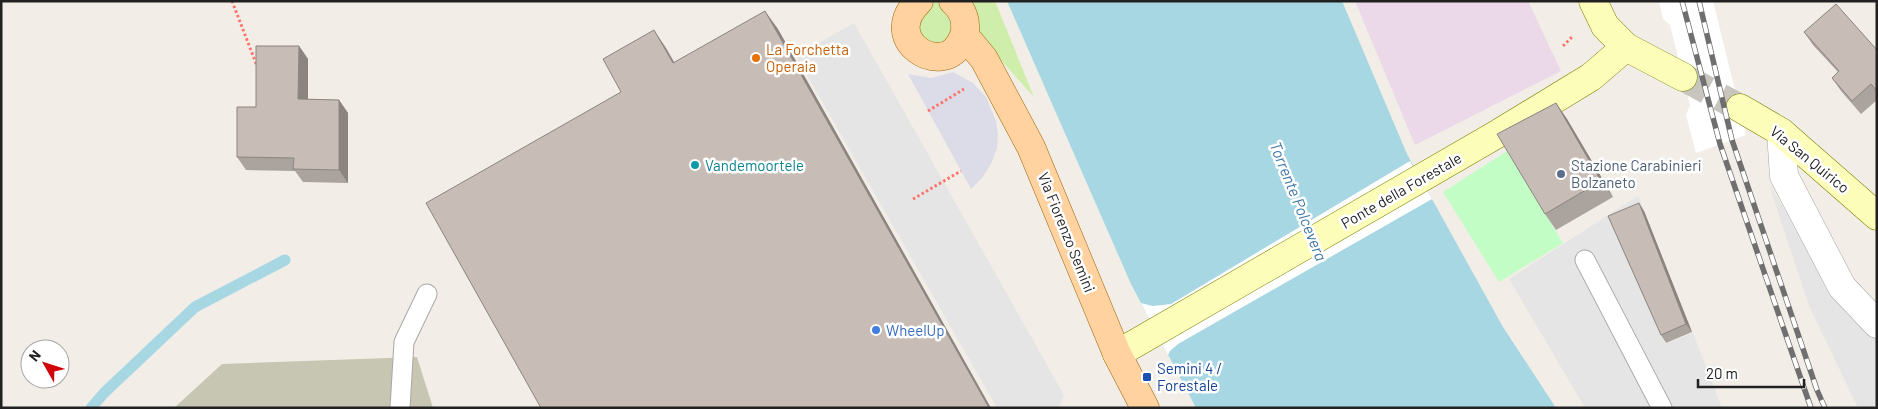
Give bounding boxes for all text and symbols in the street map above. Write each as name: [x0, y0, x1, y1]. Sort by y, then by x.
place label: La Forchetta Operaia: [766, 40, 849, 75]
marker: La Forchetta Operaia: [750, 52, 762, 64]
street label: Via San Quirico: [1767, 122, 1853, 196]
water label: Torrente Polcevera: [1266, 139, 1332, 263]
street label: Ponte della Forestale: [1338, 148, 1464, 232]
place label: Vandemoortele: [705, 156, 804, 174]
place label: Stazione Carabinieri Bolzaneto: [1571, 156, 1702, 191]
marker: Vandemoortele: [689, 159, 701, 171]
marker: Stazione Carabinieri Bolzaneto: [1555, 168, 1567, 180]
street label: Via Fiorenzo Semini: [1035, 169, 1099, 295]
place label: WheelUp: [886, 321, 945, 339]
marker: WheelUp: [870, 324, 882, 336]
north arrow: [20, 339, 70, 389]
text: N: [25, 347, 44, 364]
scale bar: [1698, 356, 1804, 388]
place label: Semini 4 / Forestale: [1157, 359, 1222, 394]
text: 20 m: [1706, 364, 1738, 382]
marker: Semini 4 / Forestale: [1141, 371, 1153, 383]

